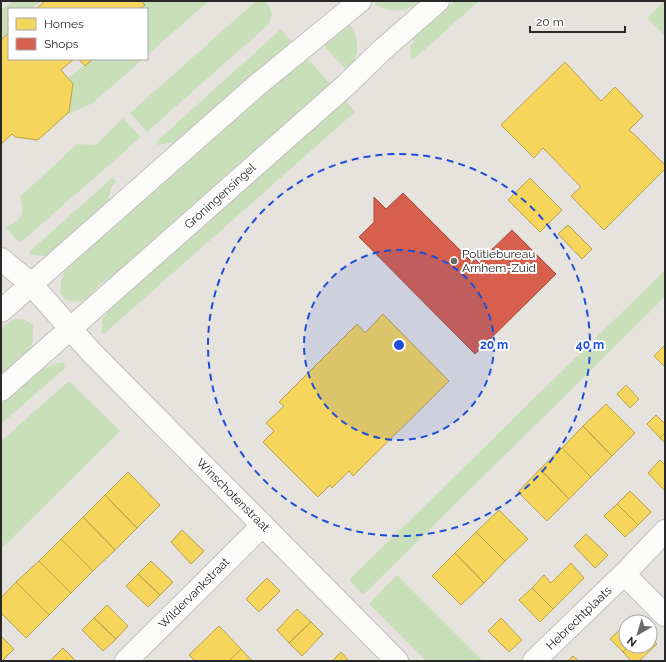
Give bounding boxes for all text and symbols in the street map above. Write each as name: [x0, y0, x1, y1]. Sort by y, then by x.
legend: [8, 8, 148, 60]
scale bar: [530, 8, 625, 34]
text: 20 m: [536, 15, 564, 29]
text: Homes: [44, 17, 84, 31]
text: Shops: [44, 37, 79, 51]
street label: Groningensingel: [182, 160, 259, 232]
place label: Politiebureau Arnhem-Zuid: [462, 247, 536, 275]
marker: Politiebureau Arnhem-Zuid: [449, 256, 459, 266]
centre of rings: [392, 338, 406, 352]
text: 20 m: [480, 338, 508, 352]
text: 40 m: [576, 338, 604, 352]
street label: Winschotenstraat: [194, 456, 272, 534]
street label: Wildervankstraat: [156, 555, 232, 631]
street label: Hebrechtplaats: [543, 583, 615, 653]
north arrow: [618, 614, 658, 654]
text: N: [625, 634, 639, 649]

